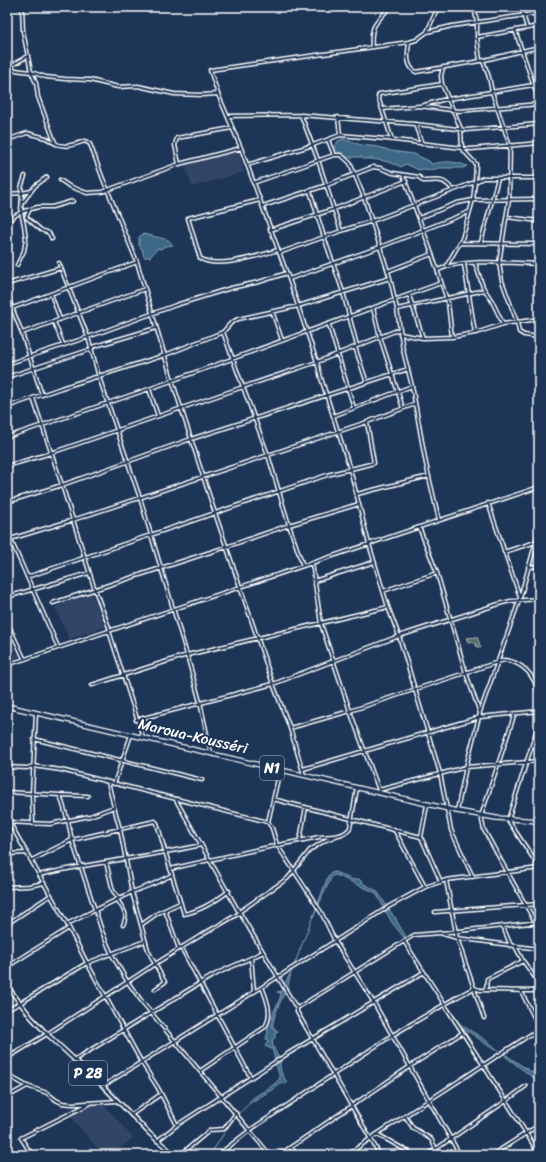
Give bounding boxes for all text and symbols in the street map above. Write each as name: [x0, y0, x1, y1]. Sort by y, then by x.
street label: Maroua-Kousséri: [136, 711, 251, 761]
road number: N1: [260, 756, 284, 780]
road number: P 28: [69, 1061, 107, 1085]

